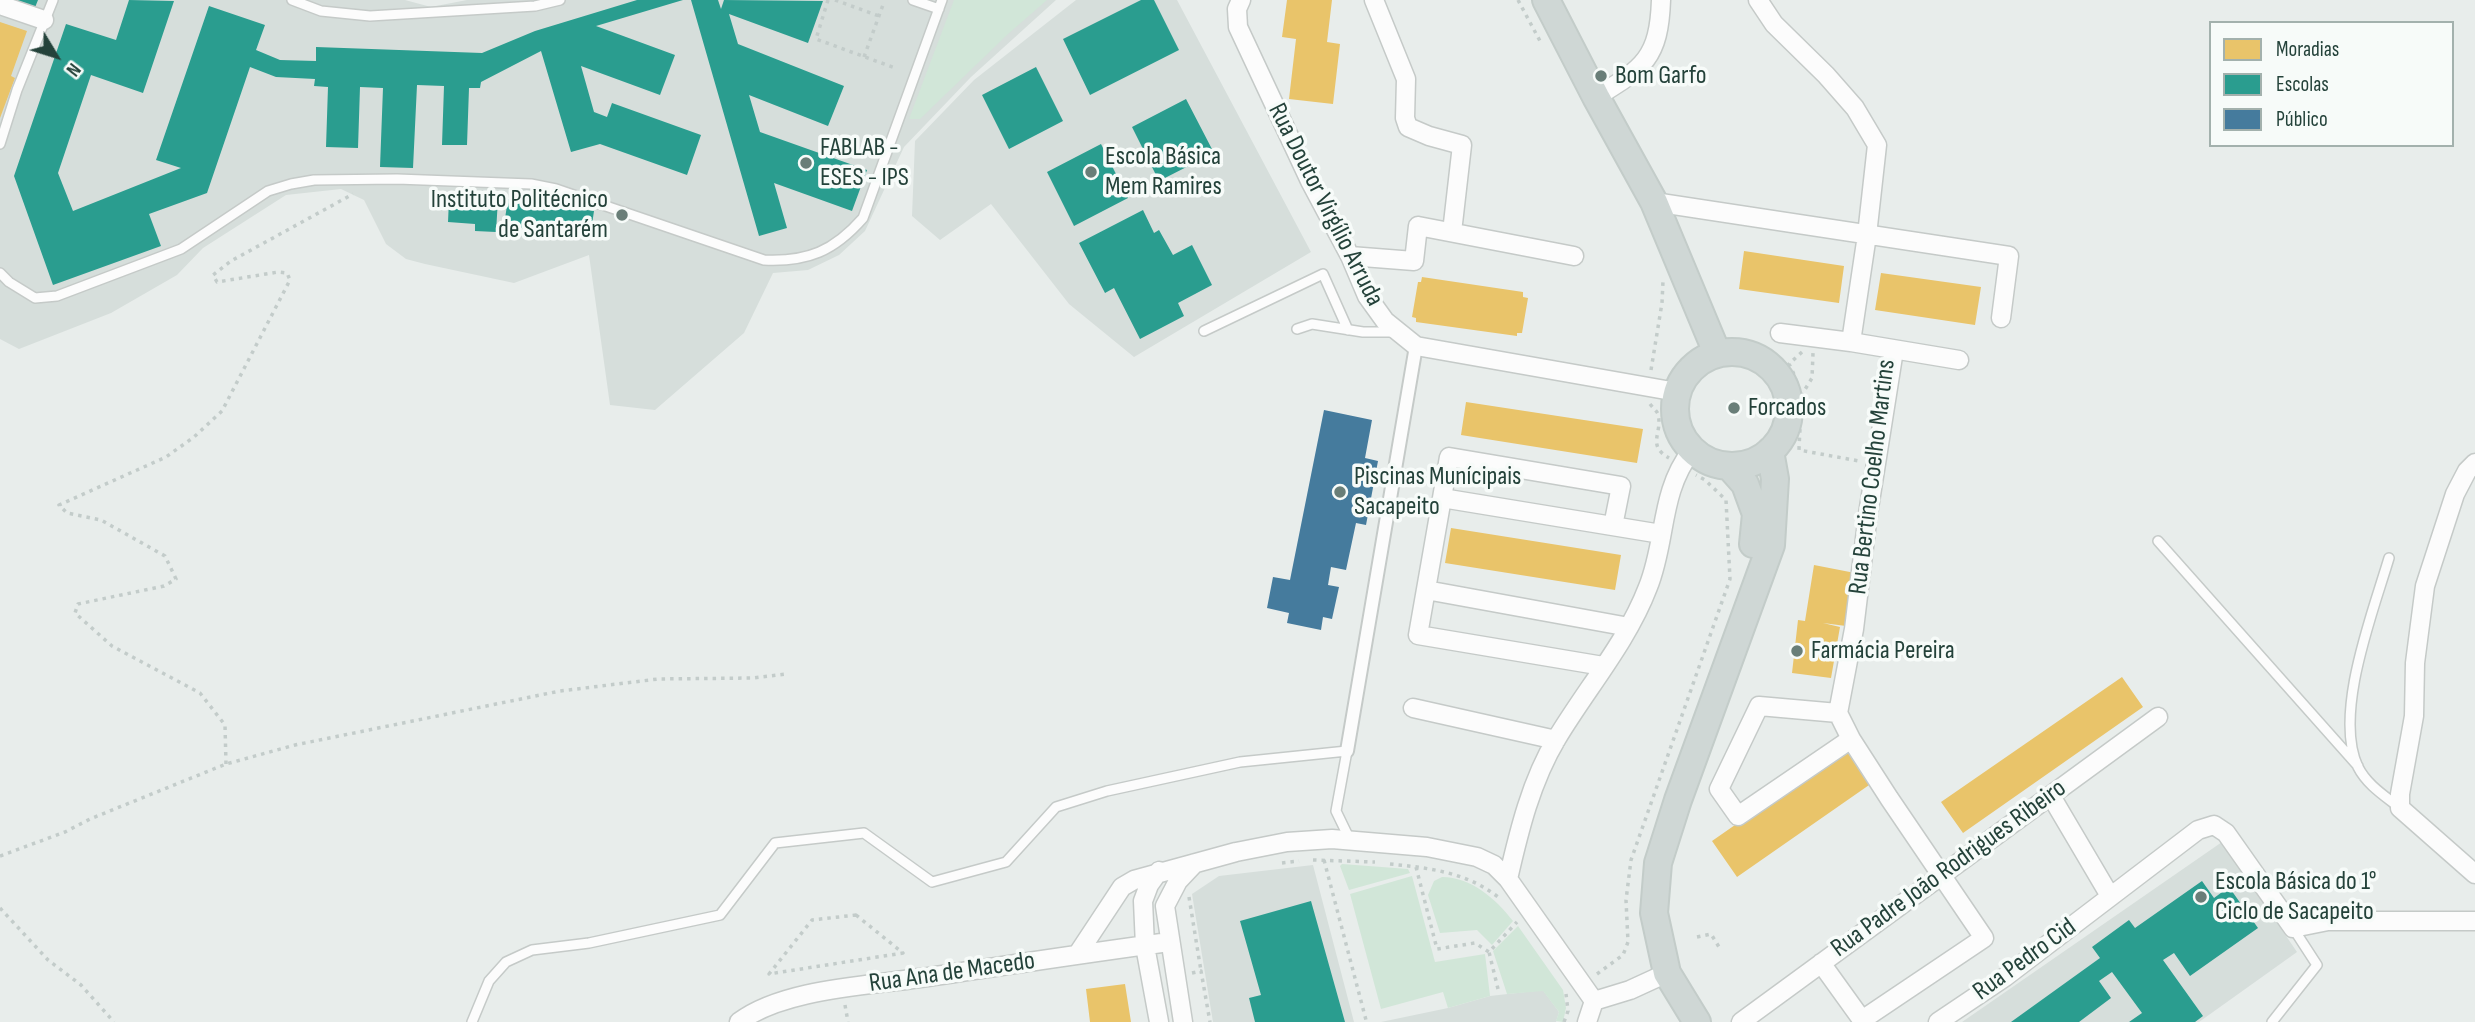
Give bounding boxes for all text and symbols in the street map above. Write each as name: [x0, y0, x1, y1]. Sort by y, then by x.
north arrow: [21, 21, 91, 91]
legend: [2209, 21, 2454, 147]
text: Moradias: [2276, 37, 2339, 62]
text: N: [61, 58, 85, 80]
place label: Bom Garfo: [1615, 60, 1707, 92]
marker: Bom Garfo: [1593, 68, 1609, 84]
text: Escolas: [2276, 72, 2329, 97]
street label: Rua Doutor Virgílio Arruda: [1260, 98, 1390, 312]
text: Público: [2276, 107, 2328, 132]
place label: FABLAB - ESES - IPS: [820, 132, 909, 194]
place label: Escola Básica Mem Ramires: [1105, 141, 1222, 202]
marker: FABLAB - ESES - IPS: [798, 155, 814, 171]
marker: Escola Básica Mem Ramires: [1083, 164, 1099, 180]
place label: Instituto Politécnico de Santarém: [431, 184, 608, 246]
marker: Instituto Politécnico de Santarém: [614, 207, 630, 223]
street label: Rua Bertino Coelho Martins: [1843, 358, 1903, 596]
place label: Forcados: [1748, 392, 1826, 424]
marker: Forcados: [1726, 400, 1742, 416]
place label: Piscinas Munícipais Sacapeito: [1354, 461, 1521, 522]
marker: Piscinas Munícipais Sacapeito: [1332, 484, 1348, 500]
place label: Farmácia Pereira: [1811, 635, 1955, 667]
marker: Farmácia Pereira: [1789, 643, 1805, 659]
street label: Rua Padre João Rodrigues Ribeiro: [1825, 773, 2073, 965]
place label: Escola Básica do 1° Ciclo de Sacapeito: [2215, 866, 2377, 928]
marker: Escola Básica do 1° Ciclo de Sacapeito: [2193, 889, 2209, 905]
street label: Rua Pedro Cid: [1967, 912, 2083, 1008]
street label: Rua Ana de Macedo: [867, 946, 1037, 1000]

